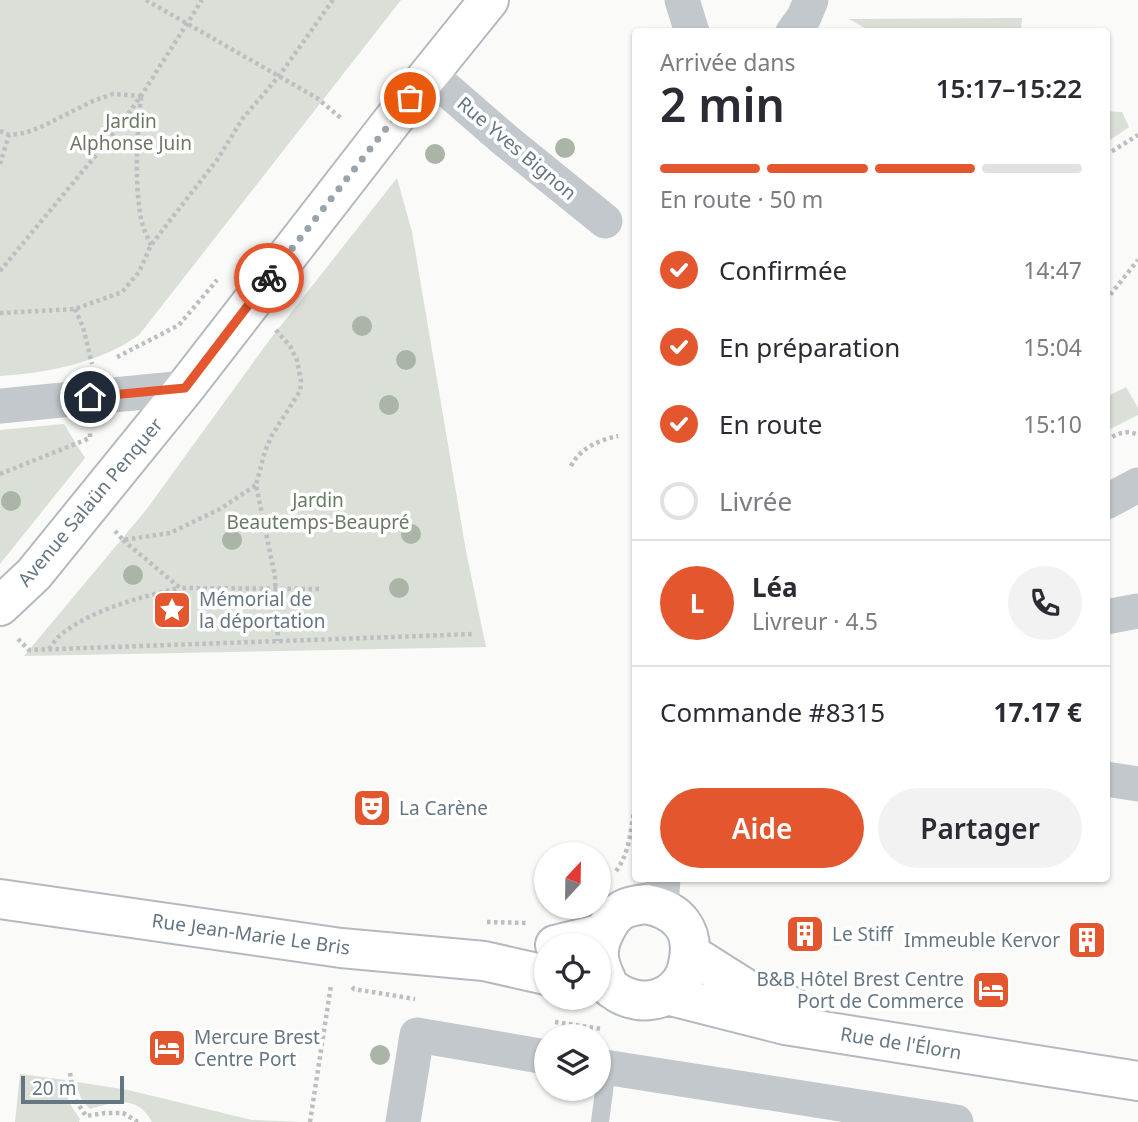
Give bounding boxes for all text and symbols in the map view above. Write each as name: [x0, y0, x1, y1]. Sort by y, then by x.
text: Arrivée dans: [660, 46, 796, 78]
pin: [380, 68, 440, 128]
text: 15:17–15:22: [936, 70, 1082, 106]
text: 2 min: [660, 73, 785, 135]
icon: bag: [391, 79, 429, 117]
street label: Rue Yves Bignon: [452, 90, 582, 206]
park label: Jardin Alphonse Juin: [70, 108, 192, 156]
text: En route · 50 m: [660, 183, 823, 215]
courier: [234, 243, 304, 313]
icon: check: [660, 251, 698, 289]
text: Confirmée: [719, 252, 847, 288]
text: 14:47: [1023, 254, 1082, 286]
icon: bike: [250, 259, 288, 297]
icon: check: [660, 328, 698, 366]
text: En préparation: [719, 329, 900, 365]
text: 15:04: [1023, 331, 1082, 363]
pin: [60, 367, 120, 427]
icon: home: [71, 378, 109, 416]
icon: check: [660, 405, 698, 443]
text: En route: [719, 406, 822, 442]
text: 15:10: [1023, 408, 1082, 440]
street label: Avenue Salaün Penquer: [12, 412, 168, 592]
text: Livrée: [719, 483, 792, 519]
park label: Jardin Beautemps-Beaupré: [226, 487, 410, 535]
button: phone: [1008, 566, 1082, 640]
text: Léa: [752, 569, 798, 605]
text: L: [690, 585, 704, 621]
place label: Mémorial de la déportation: [199, 586, 325, 634]
place icon: Mémorial de la déportation: [151, 589, 193, 631]
text: Livreur · 4.5: [752, 605, 878, 637]
text: Commande #8315: [660, 694, 885, 730]
text: 17.17 €: [994, 694, 1082, 730]
theatre icon: La Carène: [351, 787, 393, 829]
button: Aide: [660, 788, 864, 868]
button: Partager: [878, 788, 1082, 868]
place label: La Carène: [399, 795, 488, 821]
north arrow: [534, 842, 611, 919]
map controls: [534, 842, 611, 1101]
street label: Rue Jean-Marie Le Bris: [150, 907, 352, 961]
building icon: Le Stiff: [784, 913, 826, 955]
building icon: Immeuble Kervor: [1066, 919, 1108, 961]
place label: Le Stiff: [832, 921, 894, 947]
place label: Immeuble Kervor: [904, 927, 1060, 953]
button: locate: [534, 933, 611, 1010]
place label: B&B Hôtel Brest Centre Port de Commerce: [757, 966, 964, 1014]
hotel icon: B&B Hôtel Brest Centre Port de Commerce: [970, 969, 1012, 1011]
street label: Rue de l'Élorn: [839, 1021, 963, 1065]
place label: Mercure Brest Centre Port: [194, 1024, 320, 1072]
button: layers: [534, 1024, 611, 1101]
hotel icon: Mercure Brest Centre Port: [146, 1027, 188, 1069]
scale bar: [21, 1073, 124, 1105]
text: 20 m: [32, 1075, 76, 1101]

